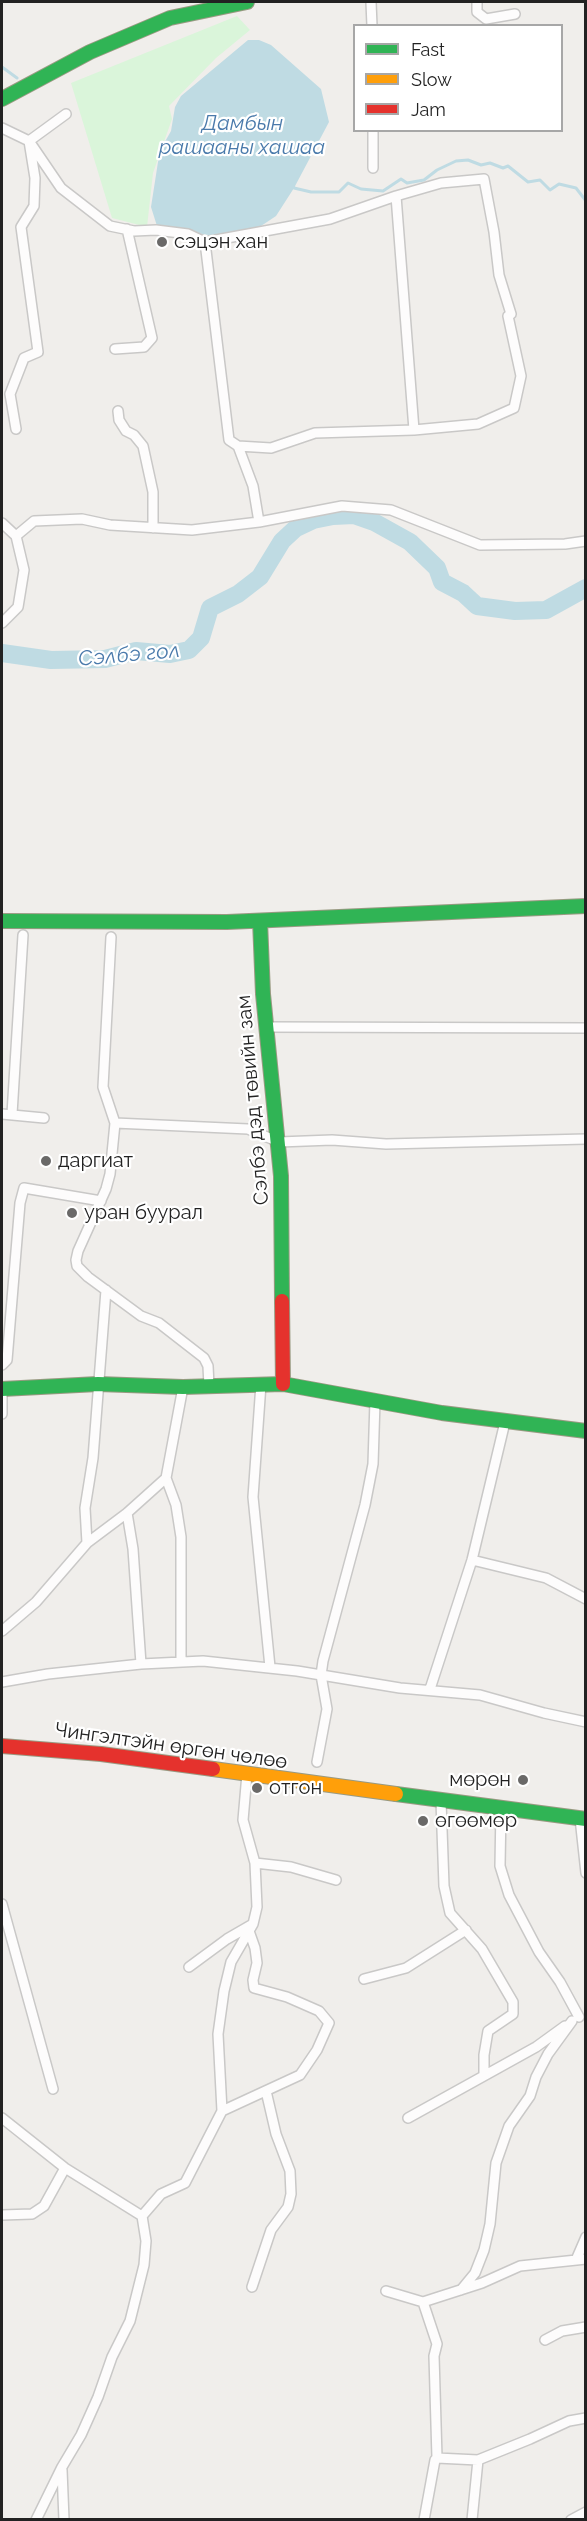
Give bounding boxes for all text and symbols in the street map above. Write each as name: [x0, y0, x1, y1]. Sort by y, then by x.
legend: [353, 24, 563, 132]
text: Fast: [411, 39, 445, 60]
text: Slow: [411, 69, 452, 90]
text: Jam: [411, 99, 446, 120]
water label: Дамбын рашааны хашаа: [159, 111, 325, 161]
place label: сэцэн хан: [174, 230, 268, 254]
marker: сэцэн хан: [155, 235, 169, 249]
water label: Сэлбэ гол: [77, 638, 181, 672]
street label: Сэлбэ дэд төвийн зам: [232, 994, 274, 1206]
place label: даргиат: [58, 1149, 133, 1173]
marker: даргиат: [39, 1154, 53, 1168]
place label: уран буурал: [84, 1201, 203, 1225]
marker: уран буурал: [65, 1206, 79, 1220]
street label: Чингэлтэйн өргөн чөлөө: [53, 1718, 289, 1774]
place label: мөрөн: [449, 1768, 511, 1792]
marker: мөрөн: [516, 1773, 530, 1787]
place label: отгон: [269, 1776, 322, 1800]
marker: отгон: [250, 1781, 264, 1795]
place label: өгөөмөр: [435, 1809, 517, 1833]
marker: өгөөмөр: [416, 1814, 430, 1828]

